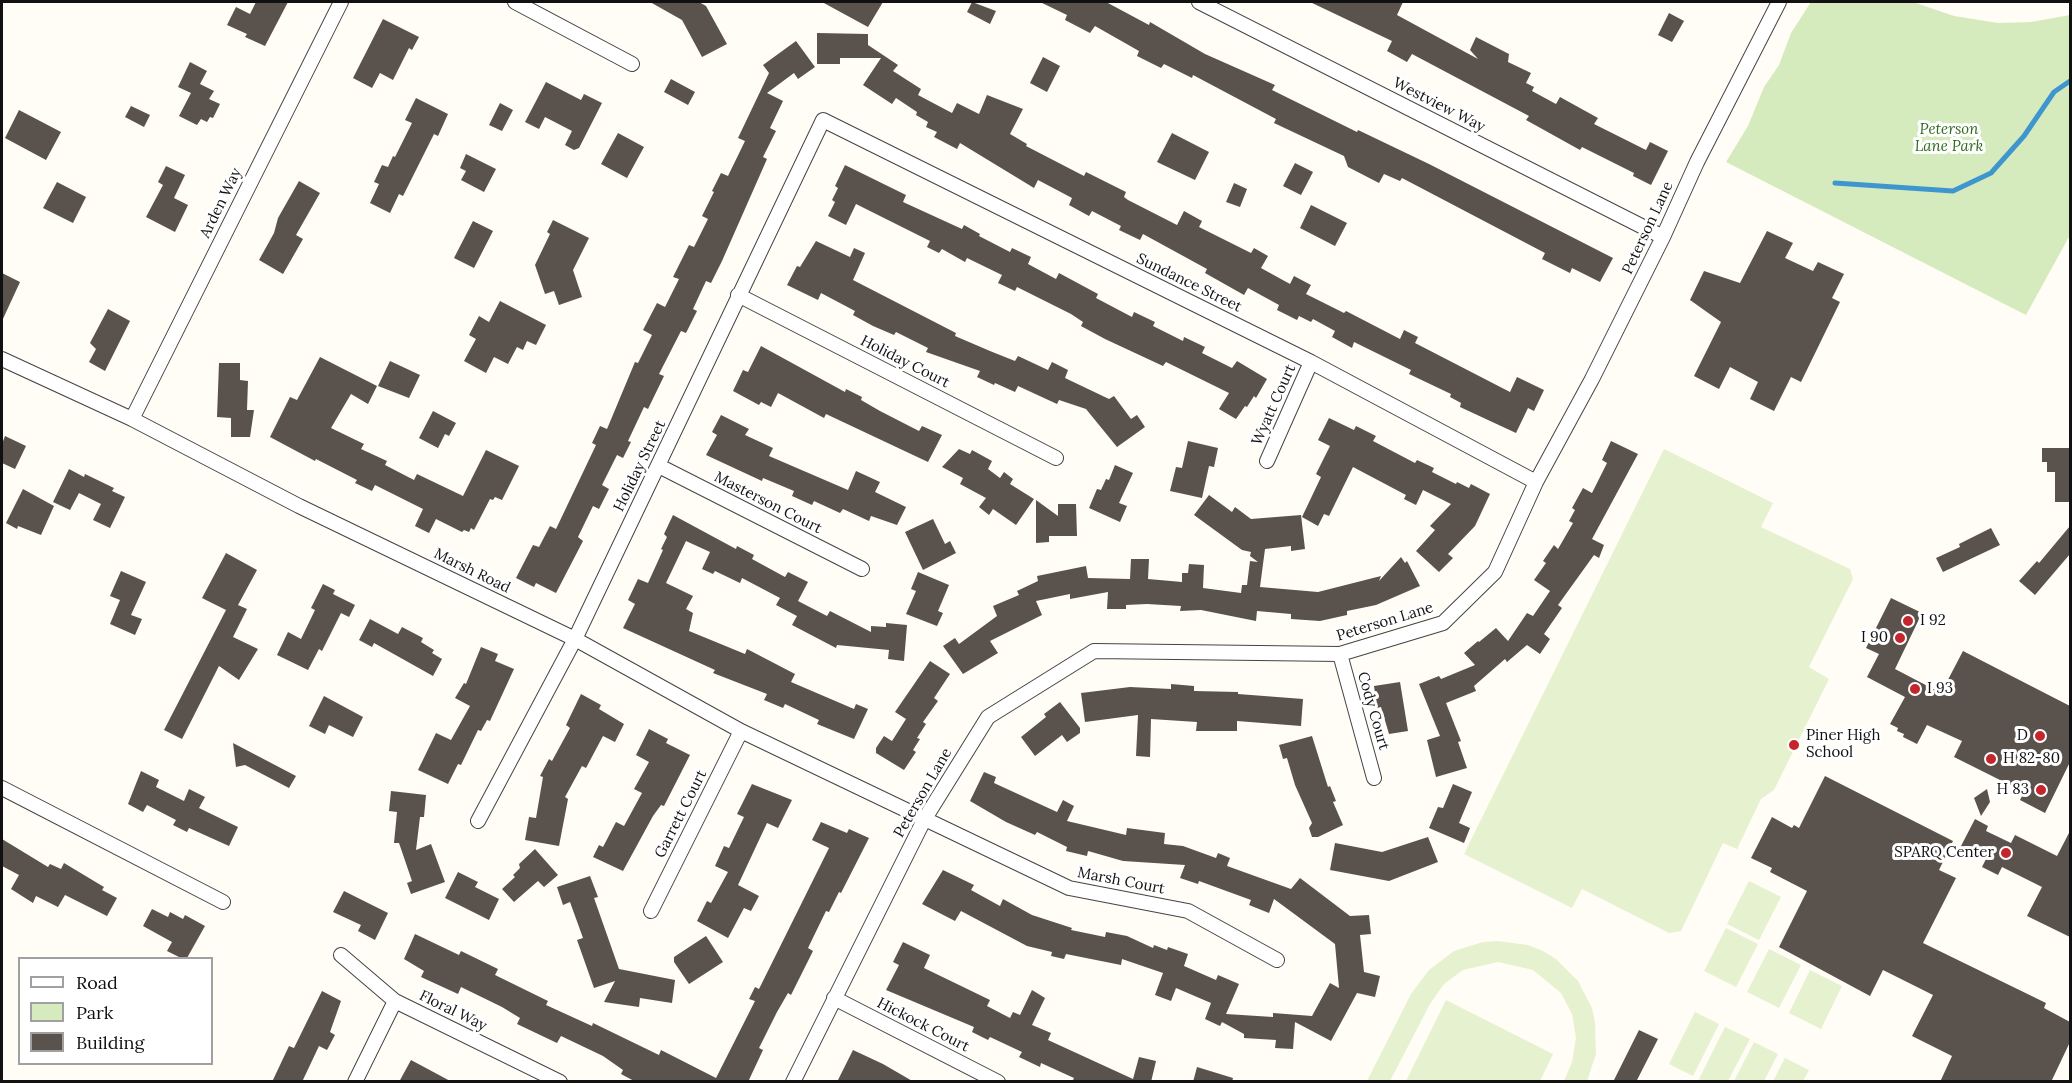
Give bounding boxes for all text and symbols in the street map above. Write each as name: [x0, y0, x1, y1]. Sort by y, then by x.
street label: Westview Way: [1390, 74, 1488, 136]
park label: Peterson Lane Park: [1915, 121, 1983, 156]
street label: Arden Way: [196, 165, 246, 241]
street label: Peterson Lane: [1619, 179, 1677, 277]
street label: Sundance Street: [1133, 250, 1245, 316]
street label: Holiday Court: [857, 332, 953, 392]
street label: Wyatt Court: [1248, 362, 1300, 448]
street label: Holiday Street: [610, 417, 670, 515]
street label: Masterson Court: [711, 468, 825, 538]
street label: Marsh Road: [431, 545, 513, 597]
street label: Peterson Lane: [1334, 599, 1436, 645]
place label: I 92: [1920, 612, 1946, 630]
marker: I 92: [1901, 614, 1915, 628]
place label: I 90: [1861, 629, 1888, 647]
marker: I 90: [1893, 631, 1907, 645]
street label: Cody Court: [1353, 670, 1393, 752]
place label: I 93: [1927, 680, 1953, 698]
marker: I 93: [1908, 682, 1922, 696]
place label: Piner High School: [1806, 727, 1880, 762]
place label: D: [2017, 727, 2028, 745]
marker: D: [2033, 729, 2047, 743]
marker: Piner High School: [1787, 738, 1801, 752]
street label: Peterson Lane: [890, 745, 956, 841]
place label: H 82-80: [2003, 750, 2060, 768]
marker: H 82-80: [1984, 752, 1998, 766]
street label: Garrett Court: [651, 767, 711, 861]
place label: H 83: [1997, 781, 2029, 799]
marker: H 83: [2034, 783, 2048, 797]
place label: SPARQ Center: [1894, 844, 1994, 862]
marker: SPARQ Center: [1999, 846, 2013, 860]
street label: Marsh Court: [1076, 864, 1166, 898]
legend: [18, 957, 213, 1065]
text: Road: [76, 971, 118, 994]
street label: Floral Way: [416, 987, 490, 1035]
street label: Hickock Court: [874, 994, 972, 1056]
text: Park: [76, 1001, 113, 1024]
text: Building: [76, 1031, 144, 1054]

